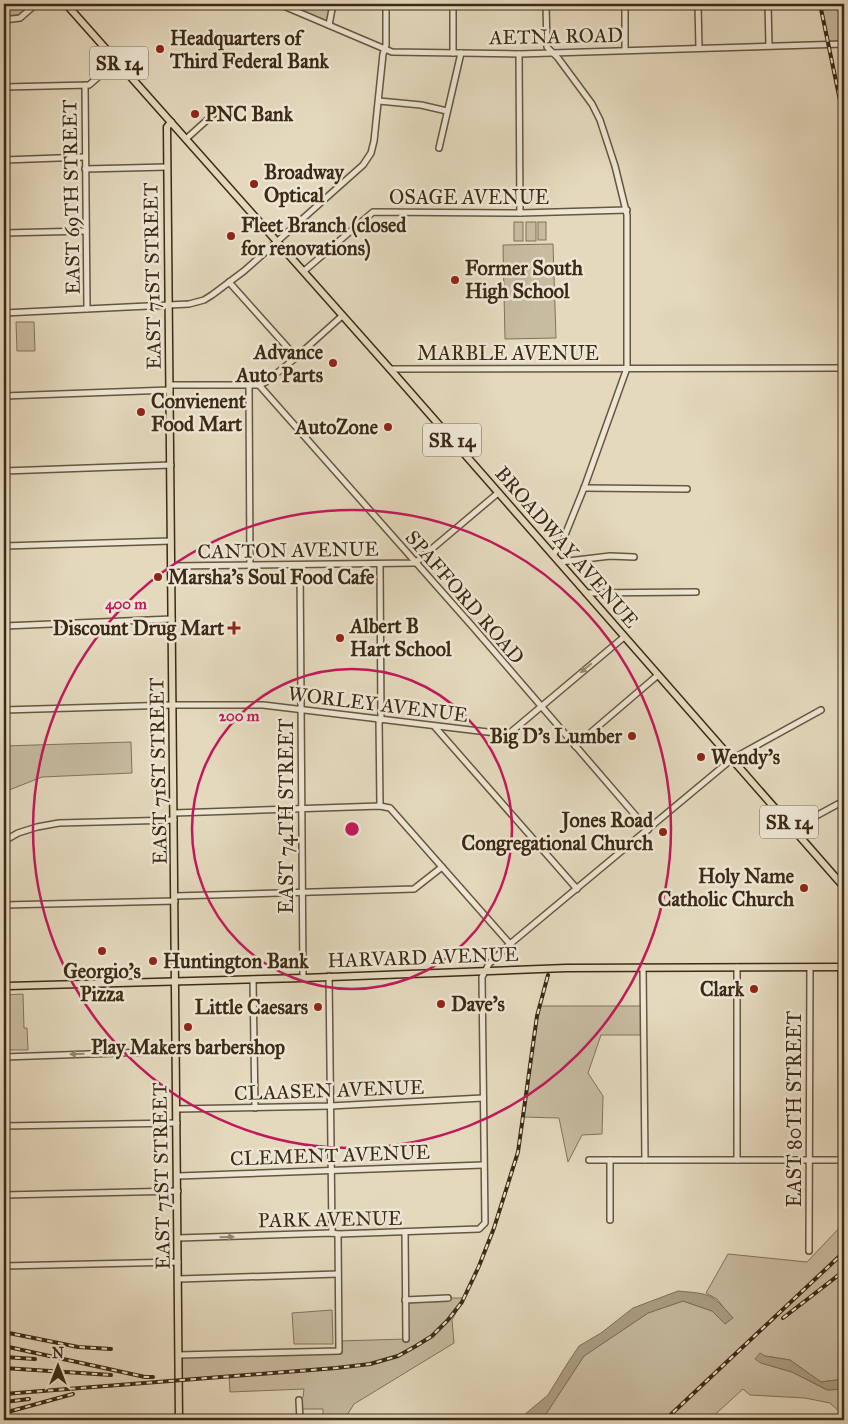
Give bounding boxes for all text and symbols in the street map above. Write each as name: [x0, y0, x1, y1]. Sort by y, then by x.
street label: AETNA ROAD: [488, 23, 623, 49]
place label: Headquarters of Third Federal Bank: [169, 26, 330, 73]
marker: Headquarters of Third Federal Bank: [154, 43, 166, 55]
road number: SR 14: [90, 46, 148, 80]
street label: EAST 69TH STREET: [57, 99, 85, 295]
place label: PNC Bank: [205, 102, 294, 126]
marker: PNC Bank: [189, 108, 201, 120]
place label: Broadway Optical: [264, 160, 345, 208]
marker: Broadway Optical: [248, 178, 260, 190]
street label: EAST 71ST STREET: [138, 182, 166, 370]
street label: OSAGE AVENUE: [389, 185, 549, 209]
place label: Fleet Branch (closed for renovations): [240, 213, 407, 261]
marker: Fleet Branch (closed for renovations): [225, 230, 237, 242]
place label: Former South High School: [465, 256, 584, 304]
marker: Former South High School: [449, 274, 461, 286]
place label: Advance Auto Parts: [234, 340, 324, 387]
street label: MARBLE AVENUE: [417, 341, 599, 365]
marker: Advance Auto Parts: [327, 357, 339, 369]
place label: Convienent Food Mart: [151, 389, 247, 436]
marker: Convienent Food Mart: [135, 406, 147, 418]
place label: AutoZone: [293, 415, 379, 439]
marker: AutoZone: [382, 421, 394, 433]
road number: SR 14: [423, 424, 481, 456]
street label: BROADWAY AVENUE: [490, 461, 644, 633]
street label: SPAFFORD ROAD: [400, 525, 530, 669]
street label: CANTON AVENUE: [197, 536, 379, 564]
place label: Marsha's Soul Food Cafe: [168, 565, 375, 589]
marker: Marsha's Soul Food Cafe: [152, 571, 164, 583]
text: 400 m: [105, 595, 147, 614]
place label: Albert B Hart School: [348, 614, 452, 661]
place label: Discount Drug Mart: [53, 616, 225, 641]
marker: Discount Drug Mart: [228, 622, 240, 634]
marker: Albert B Hart School: [334, 632, 346, 644]
one-way arrow: [580, 662, 593, 673]
street label: EAST 71ST STREET: [144, 677, 172, 865]
street label: WORLEY AVENUE: [287, 681, 469, 727]
text: 200 m: [219, 707, 260, 725]
street label: EAST 74TH STREET: [274, 718, 298, 914]
place label: Big D's Lumber: [490, 724, 622, 749]
marker: Big D's Lumber: [626, 730, 638, 742]
place label: Wendy's: [711, 745, 781, 770]
marker: Wendy's: [695, 751, 707, 763]
road number: SR 14: [760, 806, 818, 839]
place label: Jones Road Congregational Church: [462, 808, 654, 856]
centre of rings: [343, 820, 361, 838]
marker: Jones Road Congregational Church: [657, 826, 669, 838]
place label: Holy Name Catholic Church: [658, 864, 795, 911]
marker: Holy Name Catholic Church: [798, 882, 810, 894]
street label: HARVARD AVENUE: [327, 942, 519, 972]
marker: Georgio's Pizza: [96, 945, 108, 957]
place label: Huntington Bank: [163, 949, 309, 974]
marker: Huntington Bank: [147, 955, 159, 967]
place label: Georgio's Pizza: [63, 959, 142, 1006]
place label: Clark: [700, 977, 745, 1001]
marker: Clark: [748, 983, 760, 995]
place label: Dave's: [451, 992, 506, 1016]
place label: Little Caesars: [195, 995, 309, 1019]
marker: Dave's: [435, 998, 447, 1010]
marker: Little Caesars: [312, 1001, 324, 1013]
street label: EAST 80TH STREET: [782, 1010, 806, 1207]
marker: Play Makers barbershop: [182, 1021, 194, 1033]
place label: Play Makers barbershop: [91, 1035, 285, 1060]
one-way arrow: [69, 1050, 85, 1058]
street label: CLAASEN AVENUE: [233, 1075, 425, 1105]
street label: EAST 71ST STREET: [147, 1082, 175, 1270]
street label: CLEMENT AVENUE: [230, 1140, 430, 1170]
street label: PARK AVENUE: [258, 1206, 402, 1232]
one-way arrow: [219, 1232, 235, 1240]
north arrow: [32, 1342, 82, 1392]
text: N: [52, 1345, 64, 1362]

